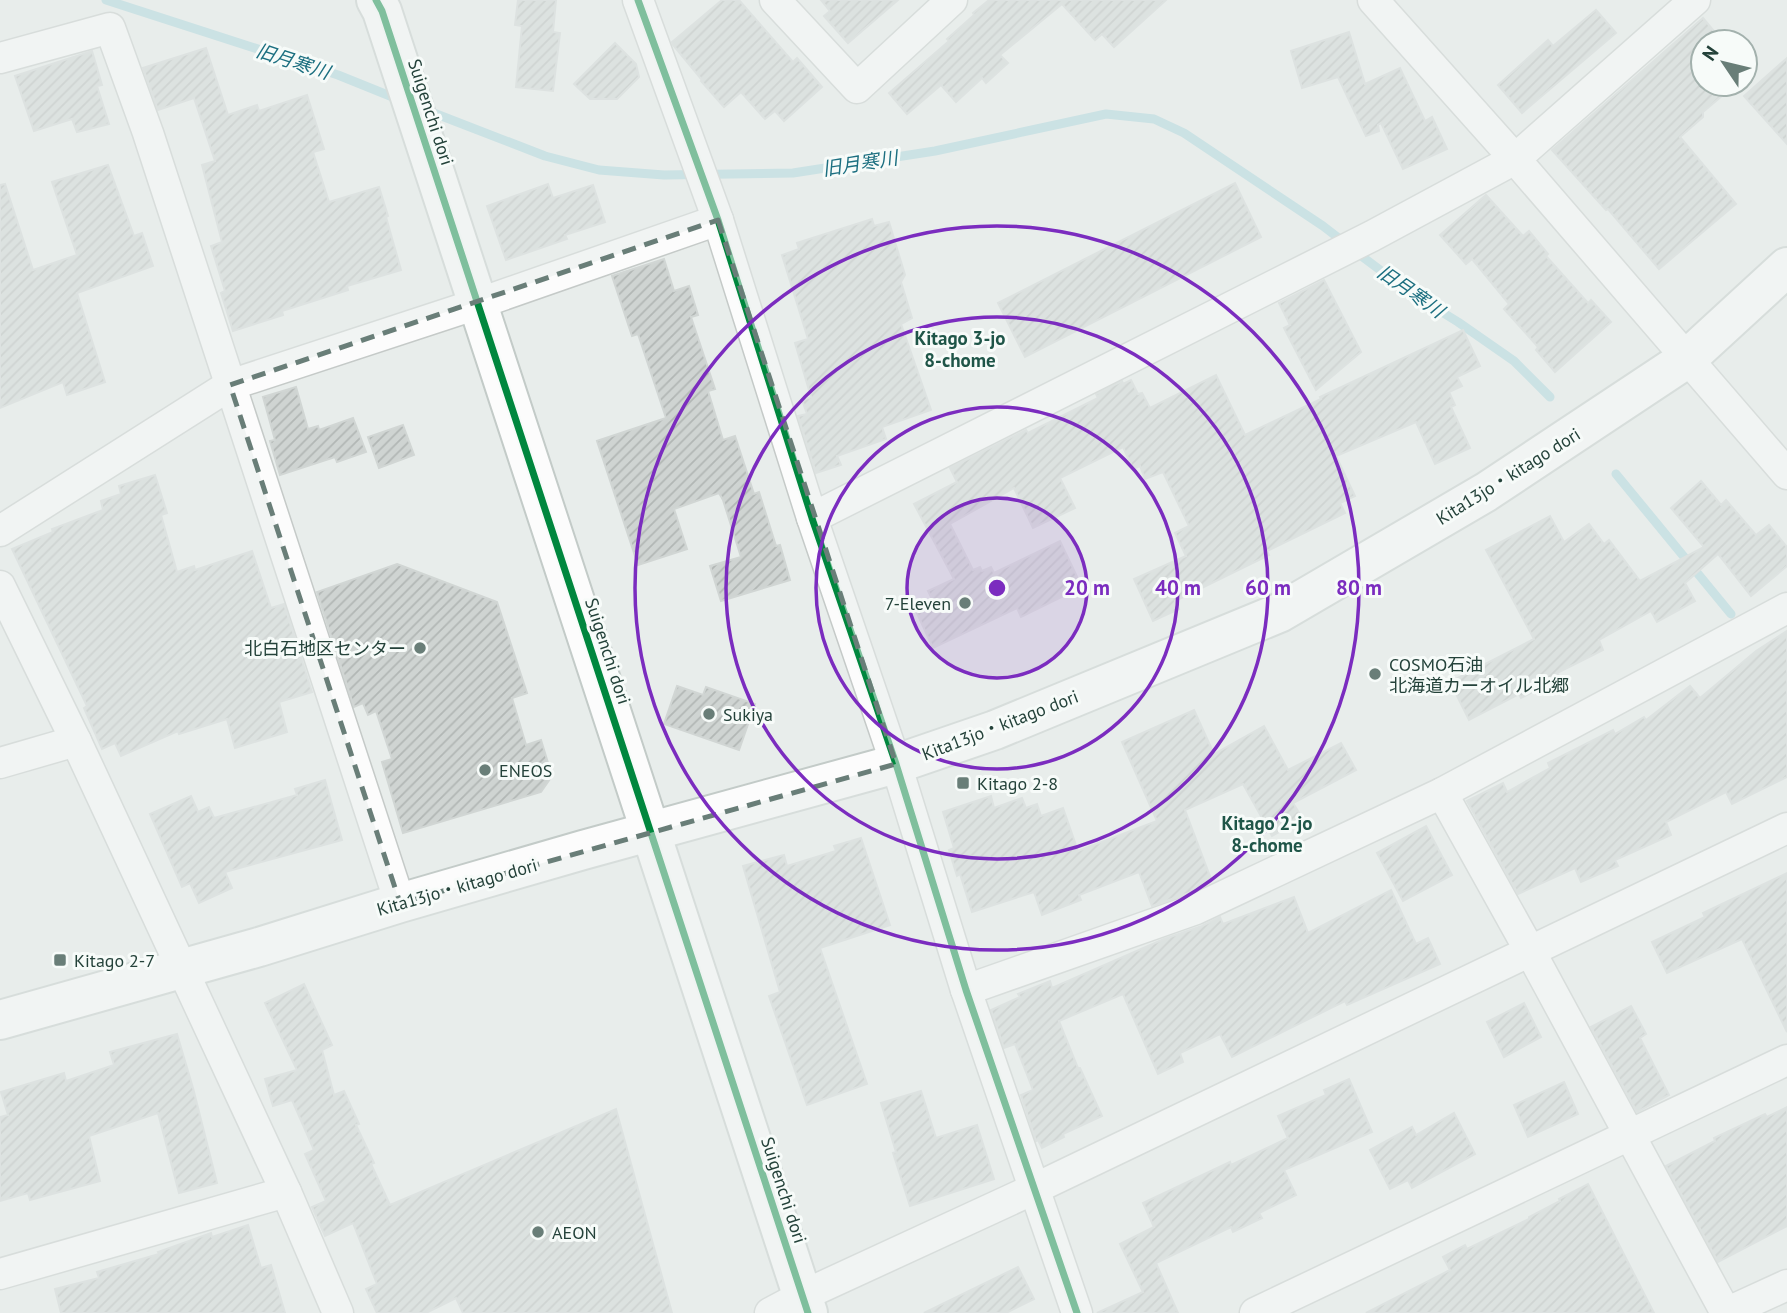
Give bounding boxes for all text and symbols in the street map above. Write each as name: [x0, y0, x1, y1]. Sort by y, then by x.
north arrow: [1689, 28, 1759, 98]
water label: 旧月寒川: [253, 38, 335, 85]
text: N: [1697, 41, 1723, 65]
street label: Suigenchi dori: [403, 56, 459, 168]
water label: 旧月寒川: [821, 145, 901, 181]
water label: 旧月寒川: [1373, 259, 1451, 324]
district label: Kitago 3-jo 8-chome: [914, 326, 1006, 372]
street label: Kita13jo・kitago dori: [1432, 422, 1584, 530]
text: 20 m: [1064, 574, 1110, 601]
text: 40 m: [1155, 574, 1201, 601]
text: 60 m: [1245, 574, 1291, 601]
text: 80 m: [1336, 574, 1382, 601]
centre of rings: [985, 576, 1009, 600]
place label: 7-Eleven: [885, 592, 951, 615]
street label: Suigenchi dori: [580, 595, 636, 707]
marker: 7-Eleven: [957, 595, 973, 611]
place label: 北白石地区センター: [244, 637, 406, 660]
marker: 北白石地区センター: [412, 640, 428, 656]
place label: COSMO石油 北海道カーオイル北郷: [1389, 653, 1569, 697]
marker: COSMO石油 北海道カーオイル北郷: [1367, 666, 1383, 682]
street label: Kita13jo・kitago dori: [918, 685, 1082, 765]
place label: Sukiya: [723, 703, 773, 726]
marker: Sukiya: [701, 706, 717, 722]
place label: ENEOS: [499, 759, 552, 782]
marker: ENEOS: [477, 762, 493, 778]
place label: Kitago 2-8: [977, 772, 1058, 795]
marker: Kitago 2-8: [955, 775, 971, 791]
district label: Kitago 2-jo 8-chome: [1221, 811, 1313, 857]
street label: Kita13jo・kitago dori: [374, 853, 540, 921]
place label: Kitago 2-7: [74, 949, 155, 972]
marker: Kitago 2-7: [52, 952, 68, 968]
street label: Suigenchi dori: [756, 1134, 812, 1246]
place label: AEON: [552, 1221, 597, 1244]
marker: AEON: [530, 1224, 546, 1240]

